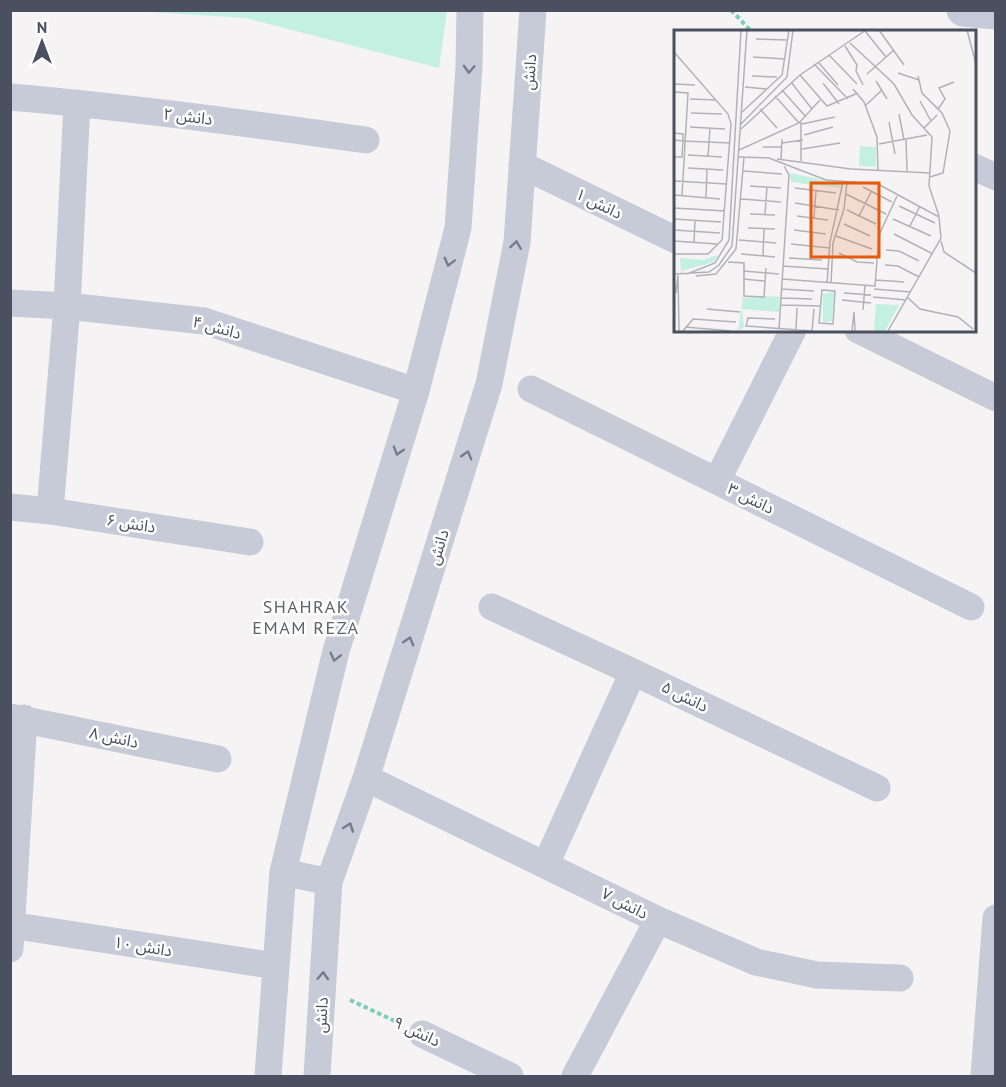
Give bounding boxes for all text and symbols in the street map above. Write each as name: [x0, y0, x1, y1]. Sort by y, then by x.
north arrow: [12, 12, 72, 72]
text: N: [37, 17, 47, 37]
inset map: [674, 30, 976, 332]
street label: دانش: [518, 53, 540, 91]
one-way arrow: [462, 64, 475, 73]
street label: دانش ۲: [162, 103, 214, 129]
street label: دانش ۱: [572, 183, 626, 223]
one-way arrow: [509, 240, 521, 249]
one-way arrow: [444, 257, 456, 267]
street label: دانش ۴: [191, 311, 243, 343]
one-way arrow: [392, 445, 405, 455]
one-way arrow: [460, 450, 472, 461]
street label: دانش ۳: [724, 478, 778, 518]
street label: دانش ۶: [105, 509, 157, 537]
street label: دانش: [423, 527, 453, 567]
district label: SHAHRAK EMAM REZA: [252, 595, 360, 639]
one-way arrow: [402, 636, 414, 647]
one-way arrow: [329, 652, 342, 662]
street label: دانش ۵: [658, 676, 712, 716]
street label: دانش ۸: [88, 722, 140, 752]
one-way arrow: [342, 822, 355, 833]
street label: دانش ۷: [598, 883, 652, 923]
street label: دانش ۱۰: [112, 932, 174, 960]
one-way arrow: [316, 972, 329, 981]
street label: دانش: [310, 996, 332, 1034]
street label: دانش ۹: [390, 1011, 444, 1051]

